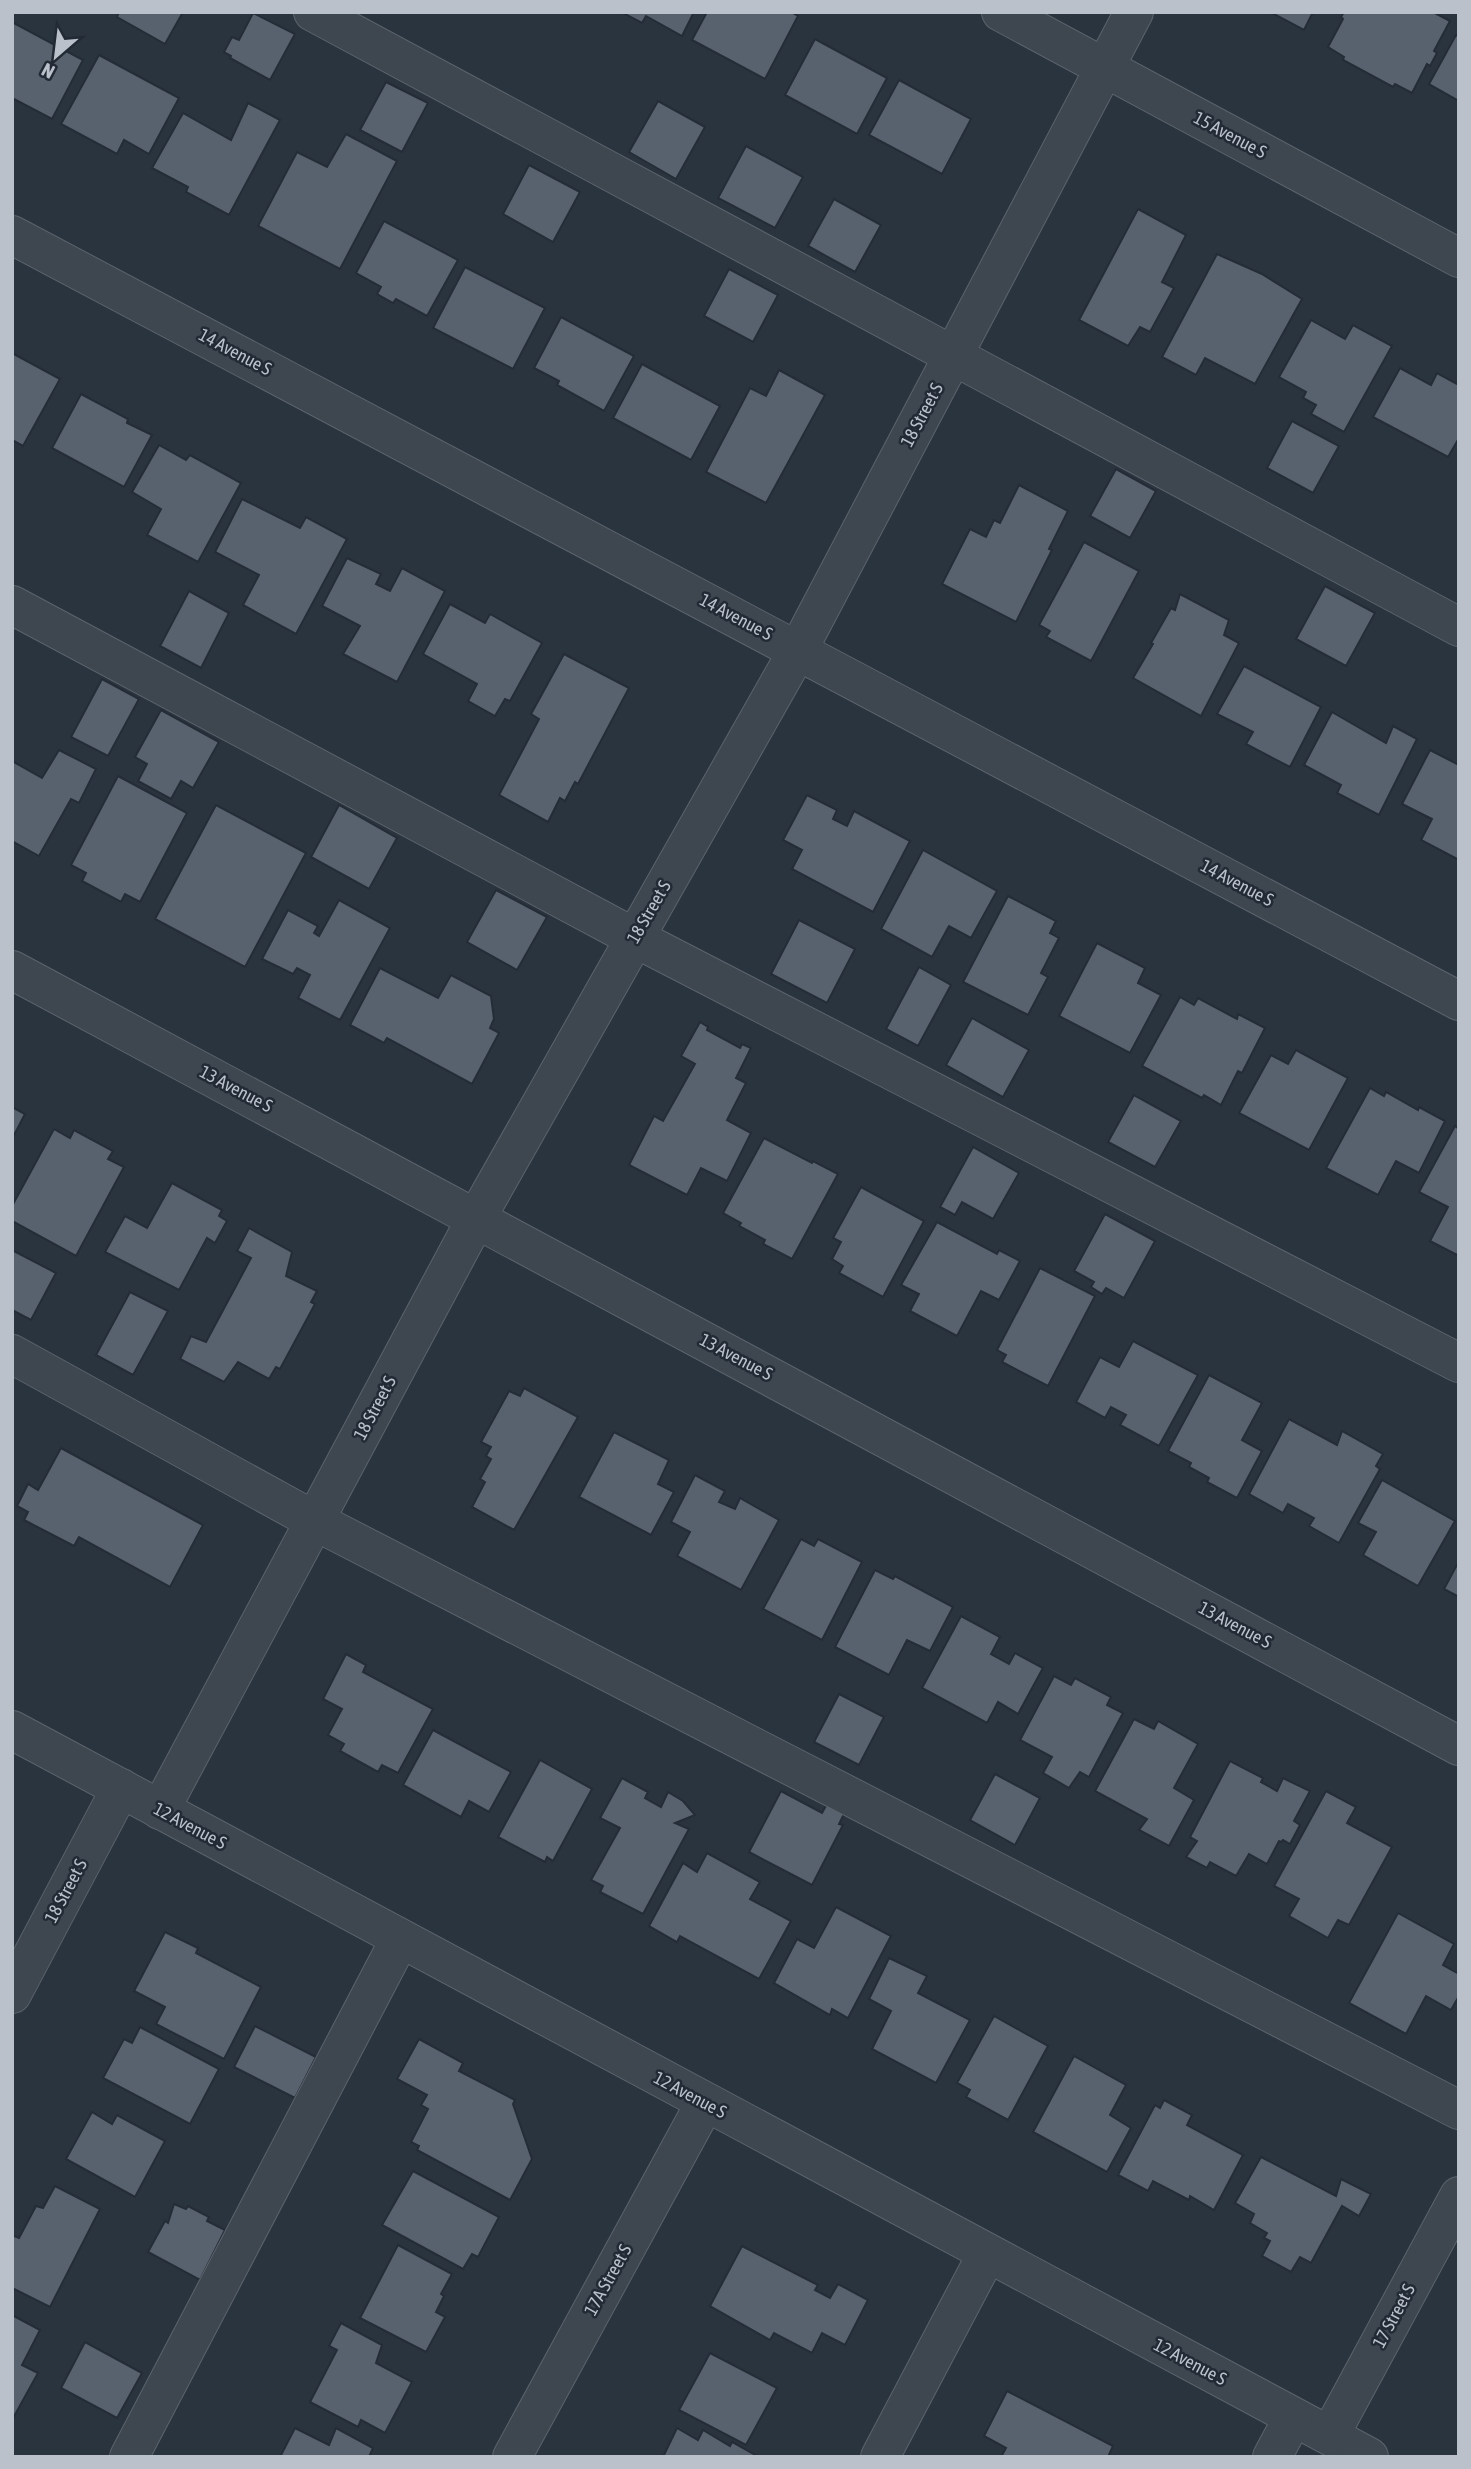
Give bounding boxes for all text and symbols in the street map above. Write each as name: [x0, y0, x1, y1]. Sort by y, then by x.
north arrow: [21, 21, 91, 91]
text: N: [38, 59, 58, 83]
street label: 15 Avenue S: [1190, 107, 1271, 163]
street label: 14 Avenue S: [195, 324, 276, 380]
street label: 18 Street S: [896, 379, 947, 450]
street label: 14 Avenue S: [696, 589, 777, 645]
street label: 14 Avenue S: [1197, 855, 1278, 911]
street label: 18 Street S: [622, 876, 675, 947]
street label: 13 Avenue S: [196, 1061, 277, 1117]
street label: 13 Avenue S: [696, 1329, 777, 1385]
street label: 18 Street S: [349, 1372, 400, 1443]
street label: 13 Avenue S: [1195, 1597, 1276, 1653]
street label: 12 Avenue S: [150, 1798, 231, 1854]
street label: 18 Street S: [40, 1855, 91, 1926]
street label: 12 Avenue S: [650, 2067, 731, 2123]
street label: 17A Street S: [580, 2240, 636, 2319]
street label: 17 Street S: [1368, 2280, 1419, 2351]
street label: 12 Avenue S: [1150, 2334, 1231, 2390]

